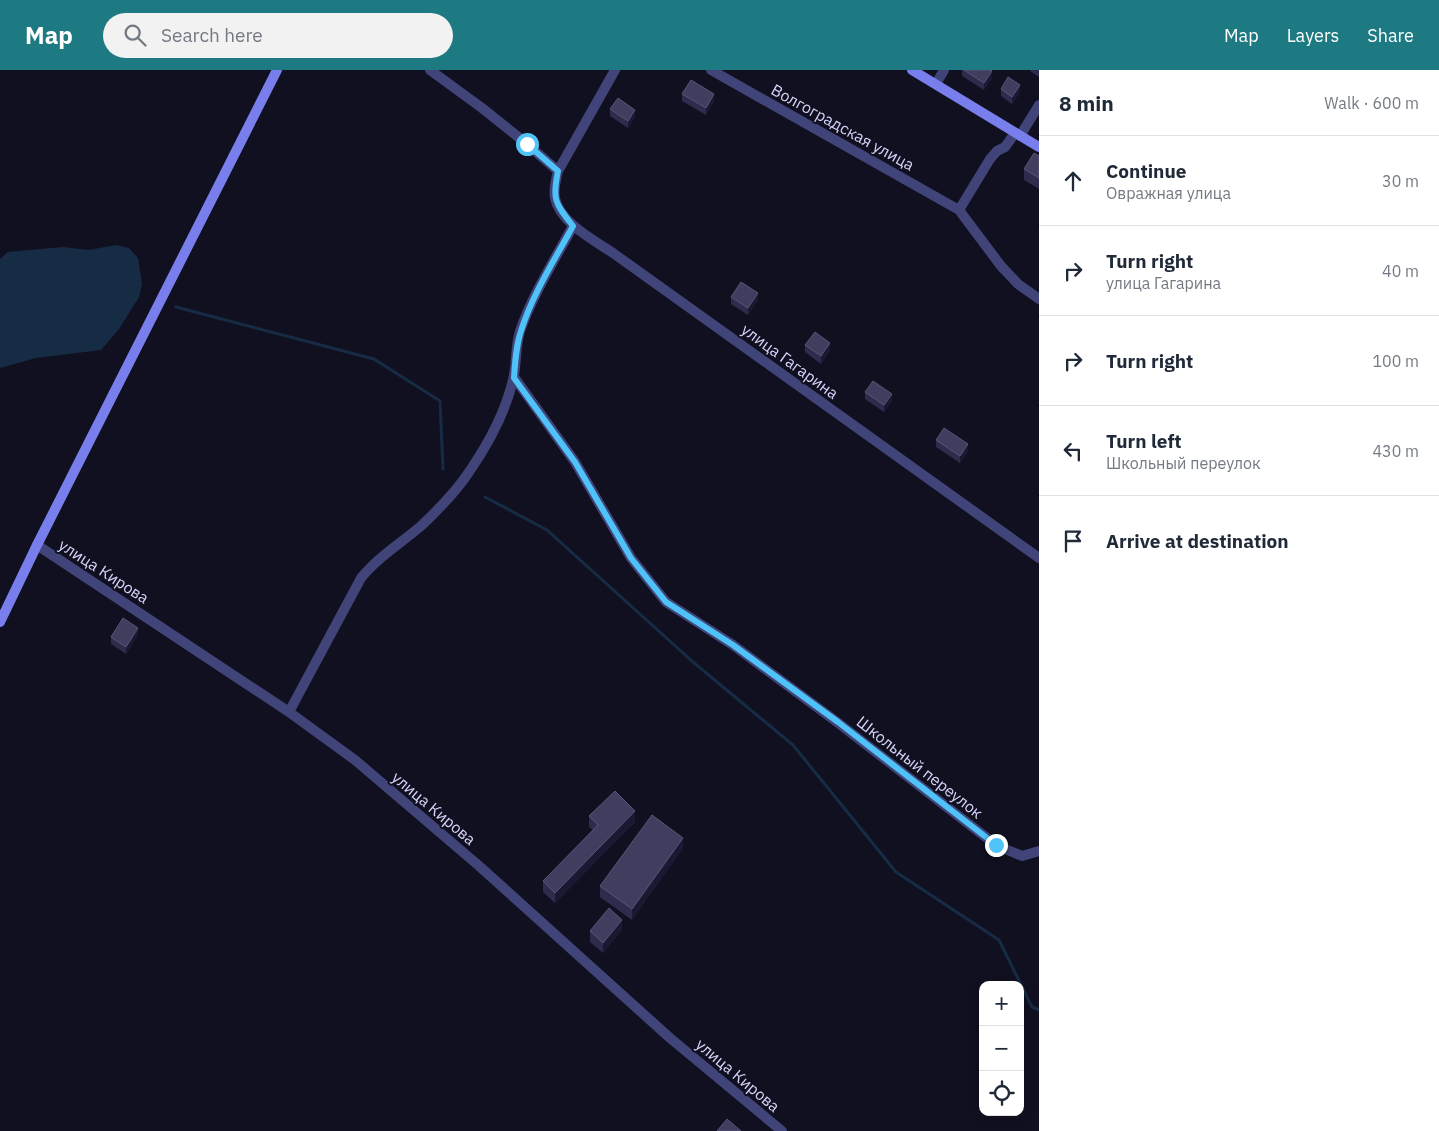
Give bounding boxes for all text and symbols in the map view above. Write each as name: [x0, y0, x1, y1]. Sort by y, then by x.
search box: [103, 13, 453, 58]
text: Map: [25, 19, 73, 51]
icon: search: [121, 21, 149, 49]
text: Search here: [161, 23, 263, 47]
text: Map: [1224, 24, 1259, 47]
text: Layers: [1287, 24, 1339, 47]
text: Share: [1367, 24, 1414, 47]
street label: Волгоградская улица: [768, 79, 918, 175]
text: 8 min: [1059, 89, 1114, 117]
text: Walk · 600 m: [1324, 93, 1419, 113]
route start: [516, 133, 539, 156]
text: Continue: [1106, 159, 1186, 183]
icon: ahead: [1059, 167, 1087, 195]
text: 30 m: [1382, 171, 1419, 191]
text: Овражная улица: [1106, 183, 1231, 203]
text: Turn right: [1106, 249, 1193, 273]
icon: right: [1059, 257, 1087, 285]
text: 40 m: [1382, 261, 1419, 281]
text: улица Гагарина: [1106, 273, 1221, 293]
street label: улица Гагарина: [738, 319, 843, 403]
icon: right: [1059, 347, 1087, 375]
text: Turn right: [1106, 349, 1193, 373]
text: 100 m: [1372, 351, 1419, 371]
text: Turn left: [1106, 429, 1182, 453]
icon: left: [1059, 437, 1087, 465]
text: 430 m: [1372, 441, 1419, 461]
text: Школьный переулок: [1106, 453, 1261, 473]
icon: arrive: [1059, 527, 1087, 555]
text: Arrive at destination: [1106, 529, 1289, 553]
street label: улица Кирова: [55, 534, 153, 608]
street label: Школьный переулок: [853, 711, 987, 823]
street label: улица Кирова: [388, 767, 480, 849]
route end: [985, 834, 1008, 857]
map controls: [979, 981, 1024, 1116]
button: +: [979, 981, 1024, 1026]
button: −: [979, 1026, 1024, 1071]
street label: улица Кирова: [692, 1034, 784, 1116]
button: locate: [979, 1071, 1024, 1116]

